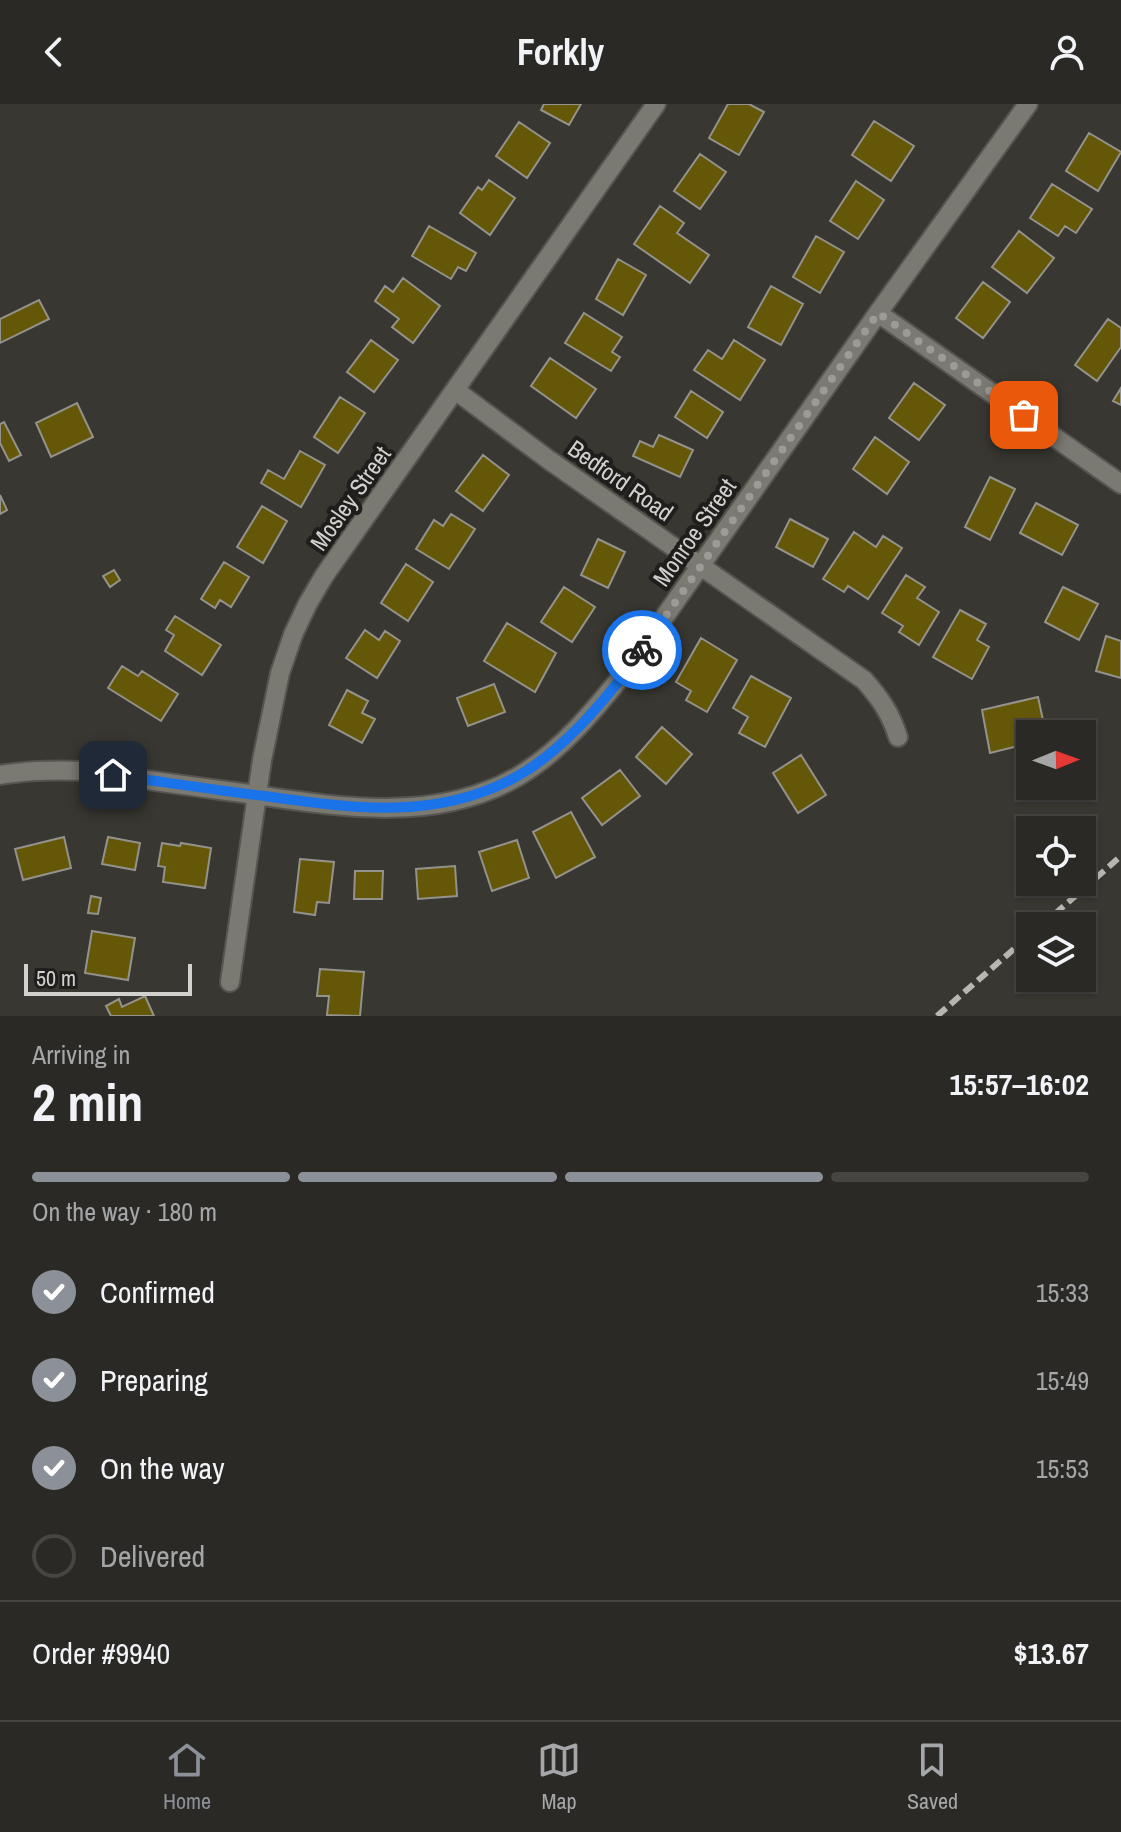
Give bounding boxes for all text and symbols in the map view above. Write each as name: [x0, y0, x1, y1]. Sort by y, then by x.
text: Forkly: [517, 28, 604, 76]
icon: back: [32, 30, 76, 74]
icon: person: [1045, 30, 1089, 74]
pin: [990, 381, 1058, 449]
icon: bag: [1002, 393, 1046, 437]
street label: Bedford Road: [562, 432, 680, 528]
street label: Mosley Street: [302, 439, 398, 556]
street label: Monroe Street: [645, 471, 743, 592]
courier: [602, 610, 682, 690]
icon: bike: [620, 628, 664, 672]
north arrow: [1016, 720, 1096, 800]
map controls: [1016, 720, 1096, 992]
pin: [79, 741, 147, 809]
icon: home: [91, 753, 135, 797]
button: locate: [1016, 816, 1096, 896]
button: layers: [1016, 912, 1096, 992]
scale bar: [24, 960, 192, 996]
text: 50 m: [36, 963, 76, 993]
text: Arriving in: [32, 1037, 130, 1072]
text: 15:57–16:02: [950, 1064, 1089, 1104]
text: 2 min: [32, 1067, 143, 1137]
text: On the way · 180 m: [32, 1194, 217, 1229]
icon: check: [32, 1270, 76, 1314]
text: Confirmed: [100, 1272, 215, 1312]
text: 15:33: [1036, 1275, 1089, 1310]
icon: check: [32, 1358, 76, 1402]
text: Preparing: [100, 1360, 208, 1400]
text: 15:49: [1036, 1363, 1089, 1398]
icon: check: [32, 1446, 76, 1490]
text: On the way: [100, 1448, 224, 1488]
text: 15:53: [1036, 1451, 1089, 1486]
text: Delivered: [100, 1536, 205, 1576]
text: Order #9940: [32, 1633, 170, 1673]
text: $13.67: [1014, 1633, 1089, 1673]
tab: Home: [163, 1738, 211, 1816]
tab: Map: [537, 1738, 581, 1816]
tab: Saved: [907, 1738, 958, 1816]

